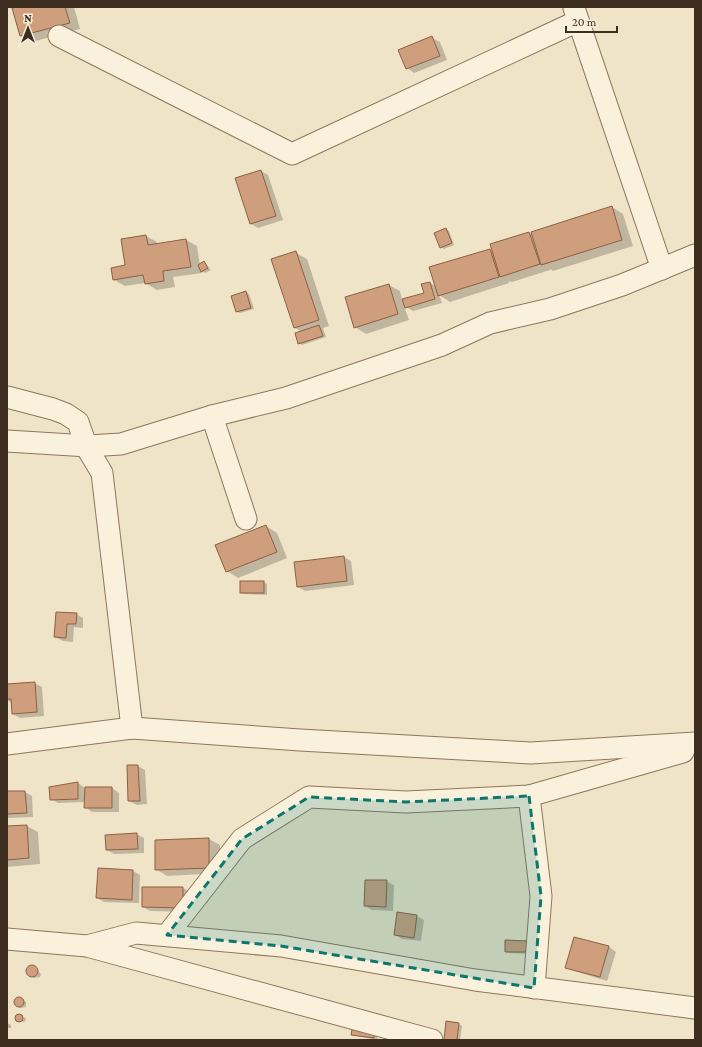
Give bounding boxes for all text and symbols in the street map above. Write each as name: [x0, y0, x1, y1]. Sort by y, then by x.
north arrow: [8, 8, 48, 48]
scale bar: [566, 8, 617, 34]
text: N: [24, 12, 32, 24]
text: 20 m: [572, 15, 597, 29]

